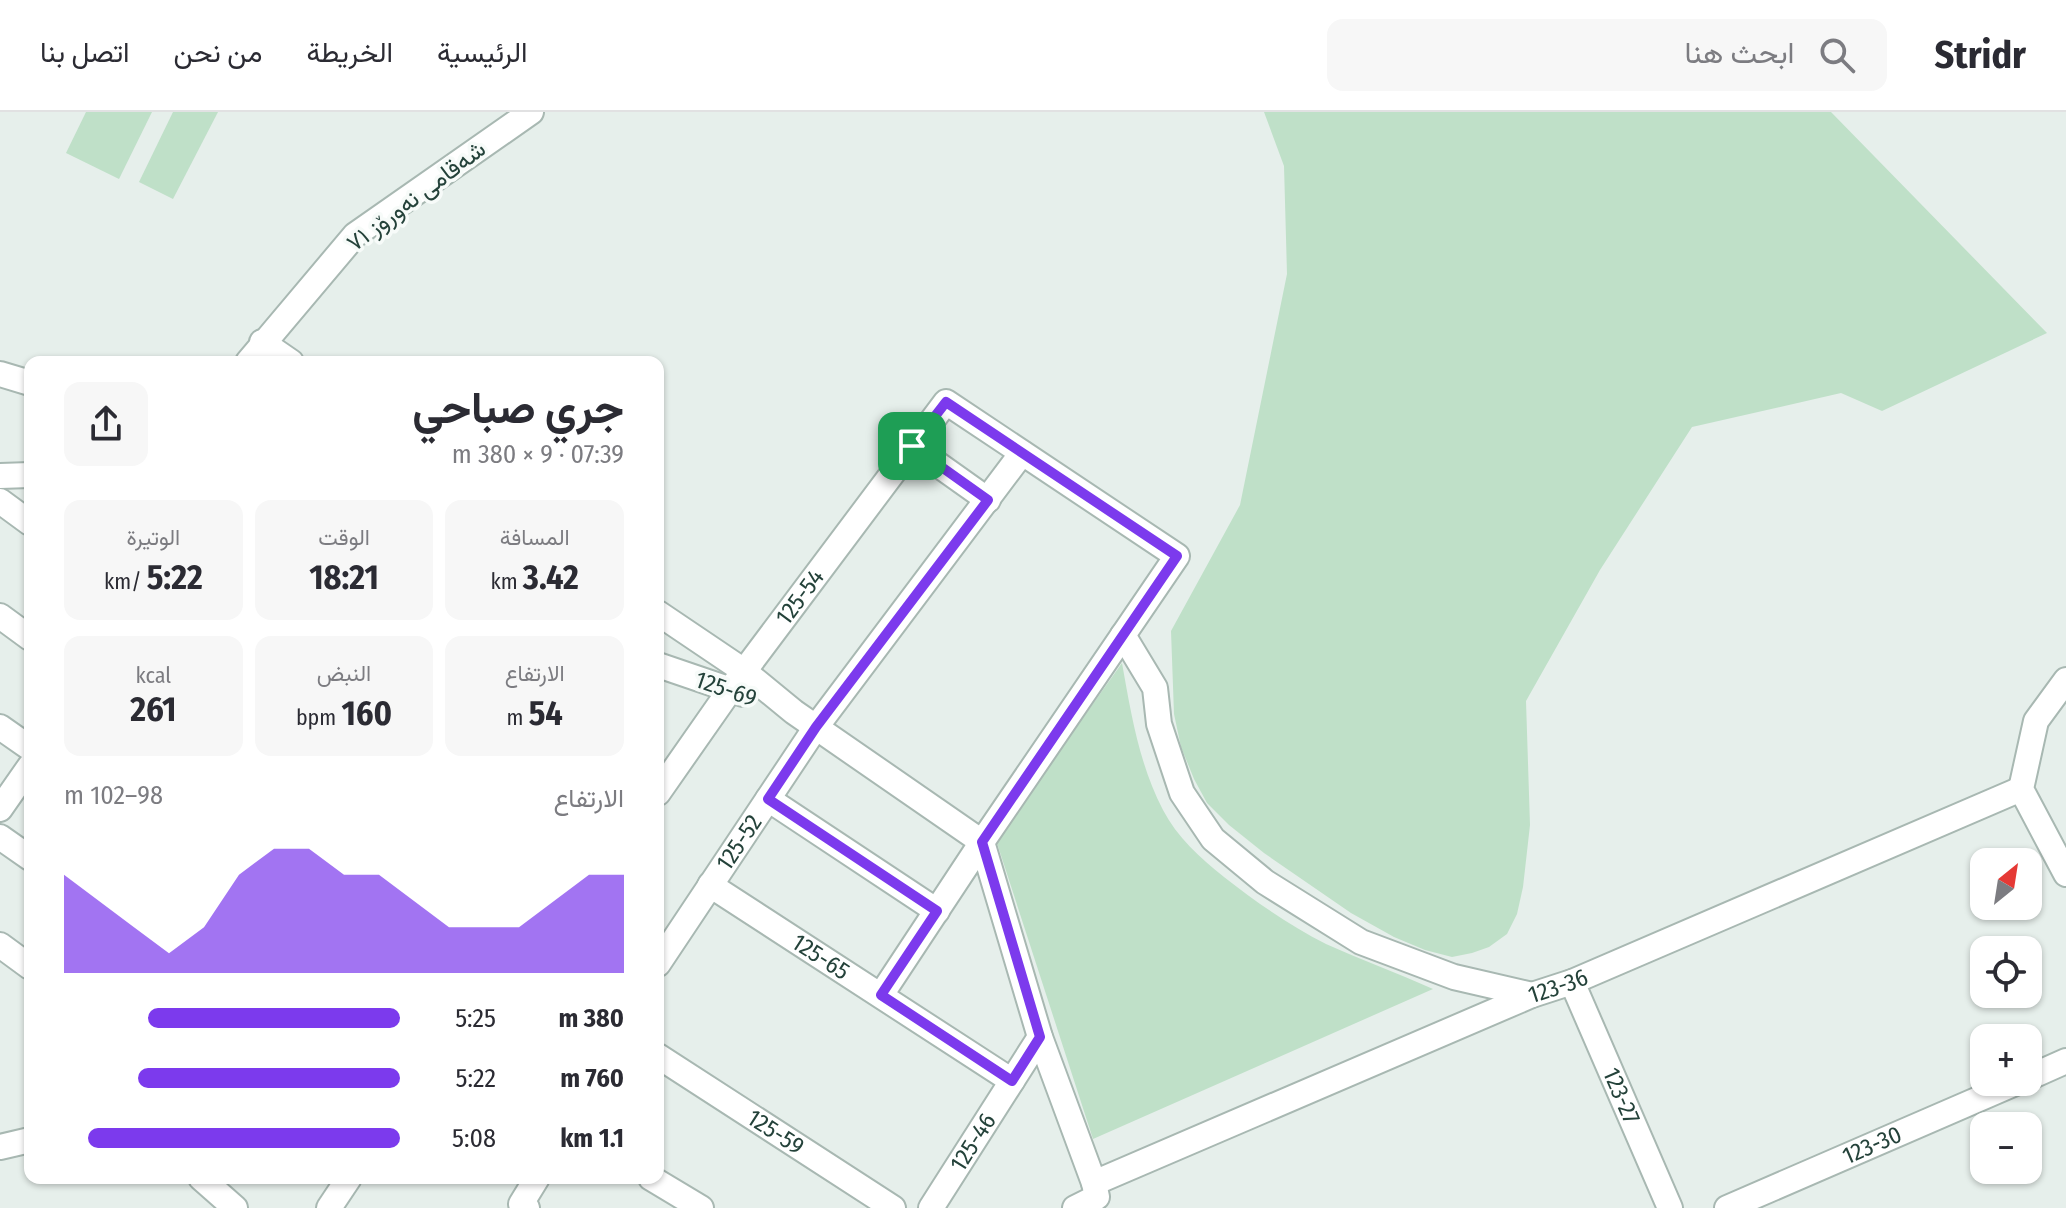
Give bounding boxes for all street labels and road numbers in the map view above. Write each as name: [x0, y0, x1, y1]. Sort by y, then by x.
street label: شەقامی نەورۆز ٧١: [341, 135, 492, 258]
street label: 125-54: [770, 564, 830, 630]
street label: 125-69: [692, 665, 760, 713]
street label: 125-52: [710, 809, 768, 876]
street label: 125-65: [787, 928, 855, 986]
street label: 123-36: [1525, 963, 1592, 1009]
street label: 123-27: [1597, 1063, 1646, 1128]
street label: 125-59: [742, 1103, 809, 1161]
street label: 125-46: [944, 1108, 1002, 1176]
street label: 123-30: [1838, 1120, 1906, 1170]

